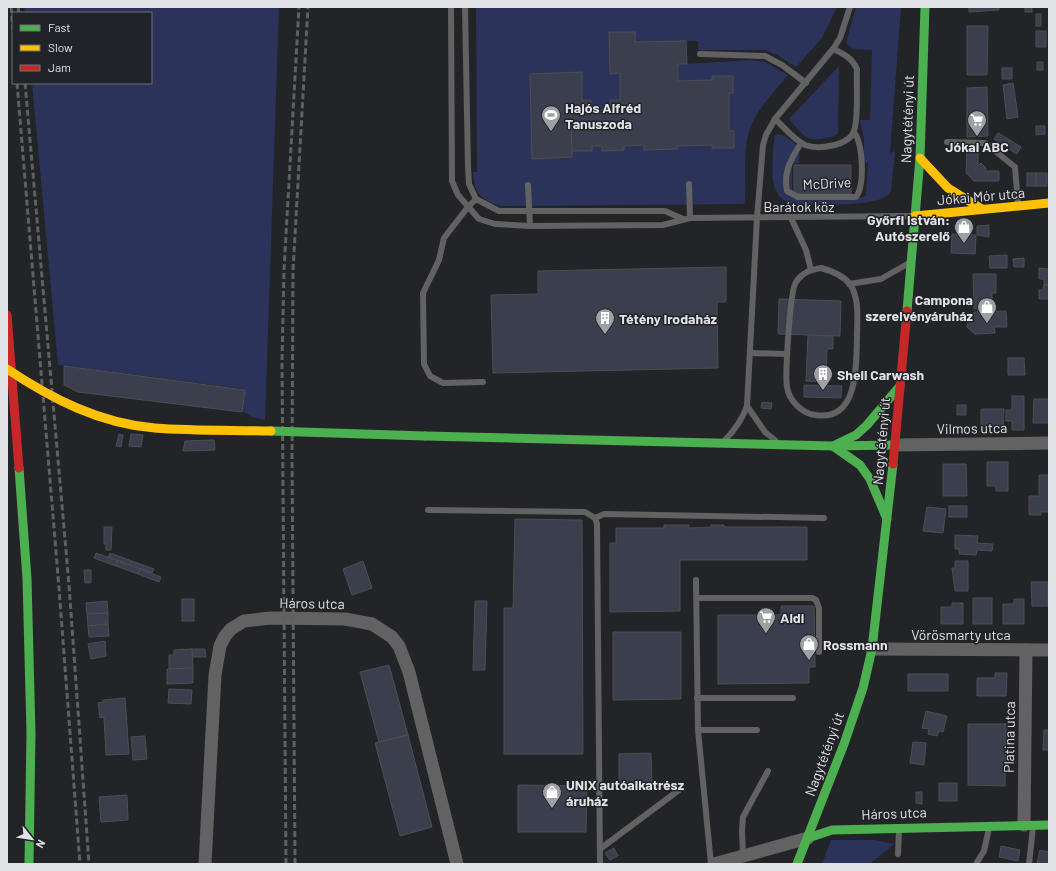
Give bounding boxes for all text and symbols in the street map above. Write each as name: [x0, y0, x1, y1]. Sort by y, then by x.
legend: [12, 12, 152, 84]
text: Fast: [48, 20, 71, 34]
text: Slow: [48, 40, 73, 54]
text: Jam: [48, 60, 71, 74]
street label: Nagytétényi út: [897, 75, 917, 163]
place label: Hajós Alfréd Tanuszoda: [565, 99, 641, 132]
sports icon: Hajós Alfréd Tanuszoda: [540, 104, 562, 132]
supermarket icon: Jókai ABC: [966, 109, 988, 137]
place label: Jókai ABC: [945, 138, 1009, 155]
street label: McDrive: [802, 173, 852, 193]
street label: Jókai Mór utca: [936, 184, 1026, 208]
street label: Barátok köz: [764, 198, 834, 215]
place label: Győrfi István: Autószerelő: [867, 211, 950, 244]
shop icon: Győrfi István: Autószerelő: [953, 216, 975, 244]
place label: Campona szerelvényáruház: [865, 291, 974, 324]
shop icon: Campona szerelvényáruház: [976, 296, 998, 324]
building icon: Tétény Irodaház: [594, 307, 616, 335]
place label: Tétény Irodaház: [619, 310, 718, 327]
building icon: Shell Carwash: [812, 363, 834, 391]
place label: Shell Carwash: [837, 366, 924, 383]
street label: Nagytétényi út: [869, 396, 893, 486]
street label: Vilmos utca: [937, 419, 1007, 437]
street label: Háros utca: [279, 594, 345, 612]
supermarket icon: Aldi: [755, 606, 777, 634]
place label: Aldi: [780, 609, 804, 626]
street label: Vörösmarty utca: [911, 626, 1011, 643]
shop icon: Rossmann: [798, 633, 820, 661]
place label: Rossmann: [823, 636, 888, 653]
street label: Platina utca: [1000, 701, 1018, 773]
street label: Nagytétényi út: [801, 710, 847, 798]
place label: UNIX autóalkatrész áruház: [566, 776, 685, 809]
shop icon: UNIX autóalkatrész áruház: [541, 781, 563, 809]
street label: Háros utca: [861, 803, 927, 823]
north arrow: [12, 819, 52, 859]
text: N: [34, 838, 49, 851]

